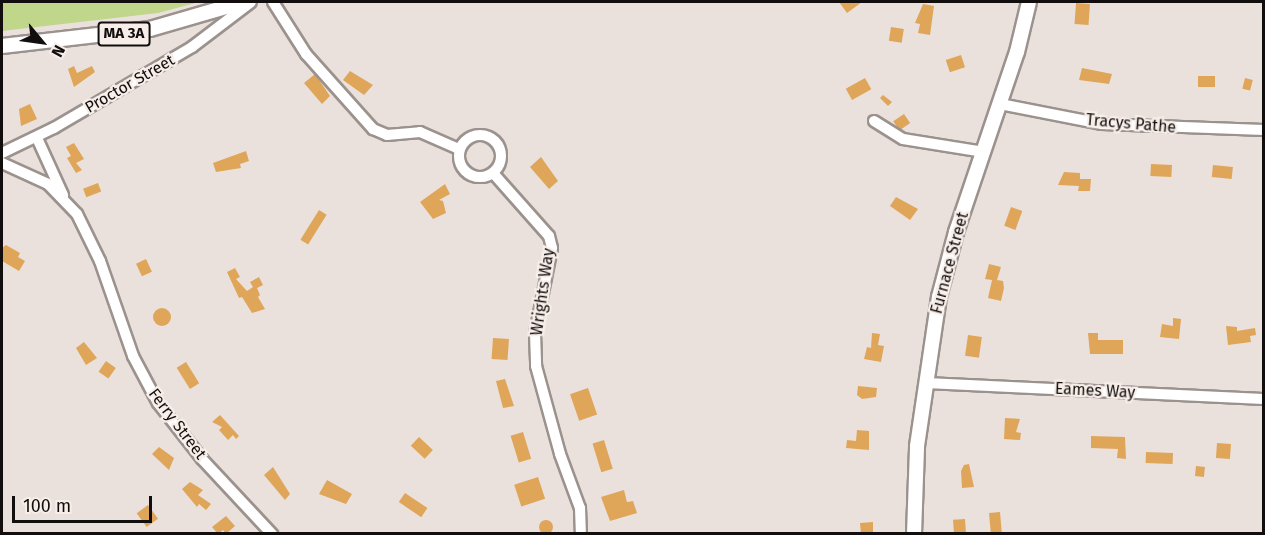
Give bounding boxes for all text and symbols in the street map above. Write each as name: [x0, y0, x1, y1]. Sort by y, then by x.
north arrow: [12, 12, 72, 72]
road number: MA 3A: [97, 22, 151, 46]
text: N: [47, 42, 69, 60]
street label: Proctor Street: [82, 51, 178, 117]
street label: Tracys Pathe: [1085, 111, 1177, 137]
street label: Furnace Street: [927, 210, 973, 316]
street label: Wrights Way: [527, 247, 559, 337]
street label: Eames Way: [1054, 379, 1136, 403]
street label: Ferry Street: [144, 385, 210, 463]
scale bar: [15, 484, 154, 522]
text: 100 m: [23, 495, 71, 517]

